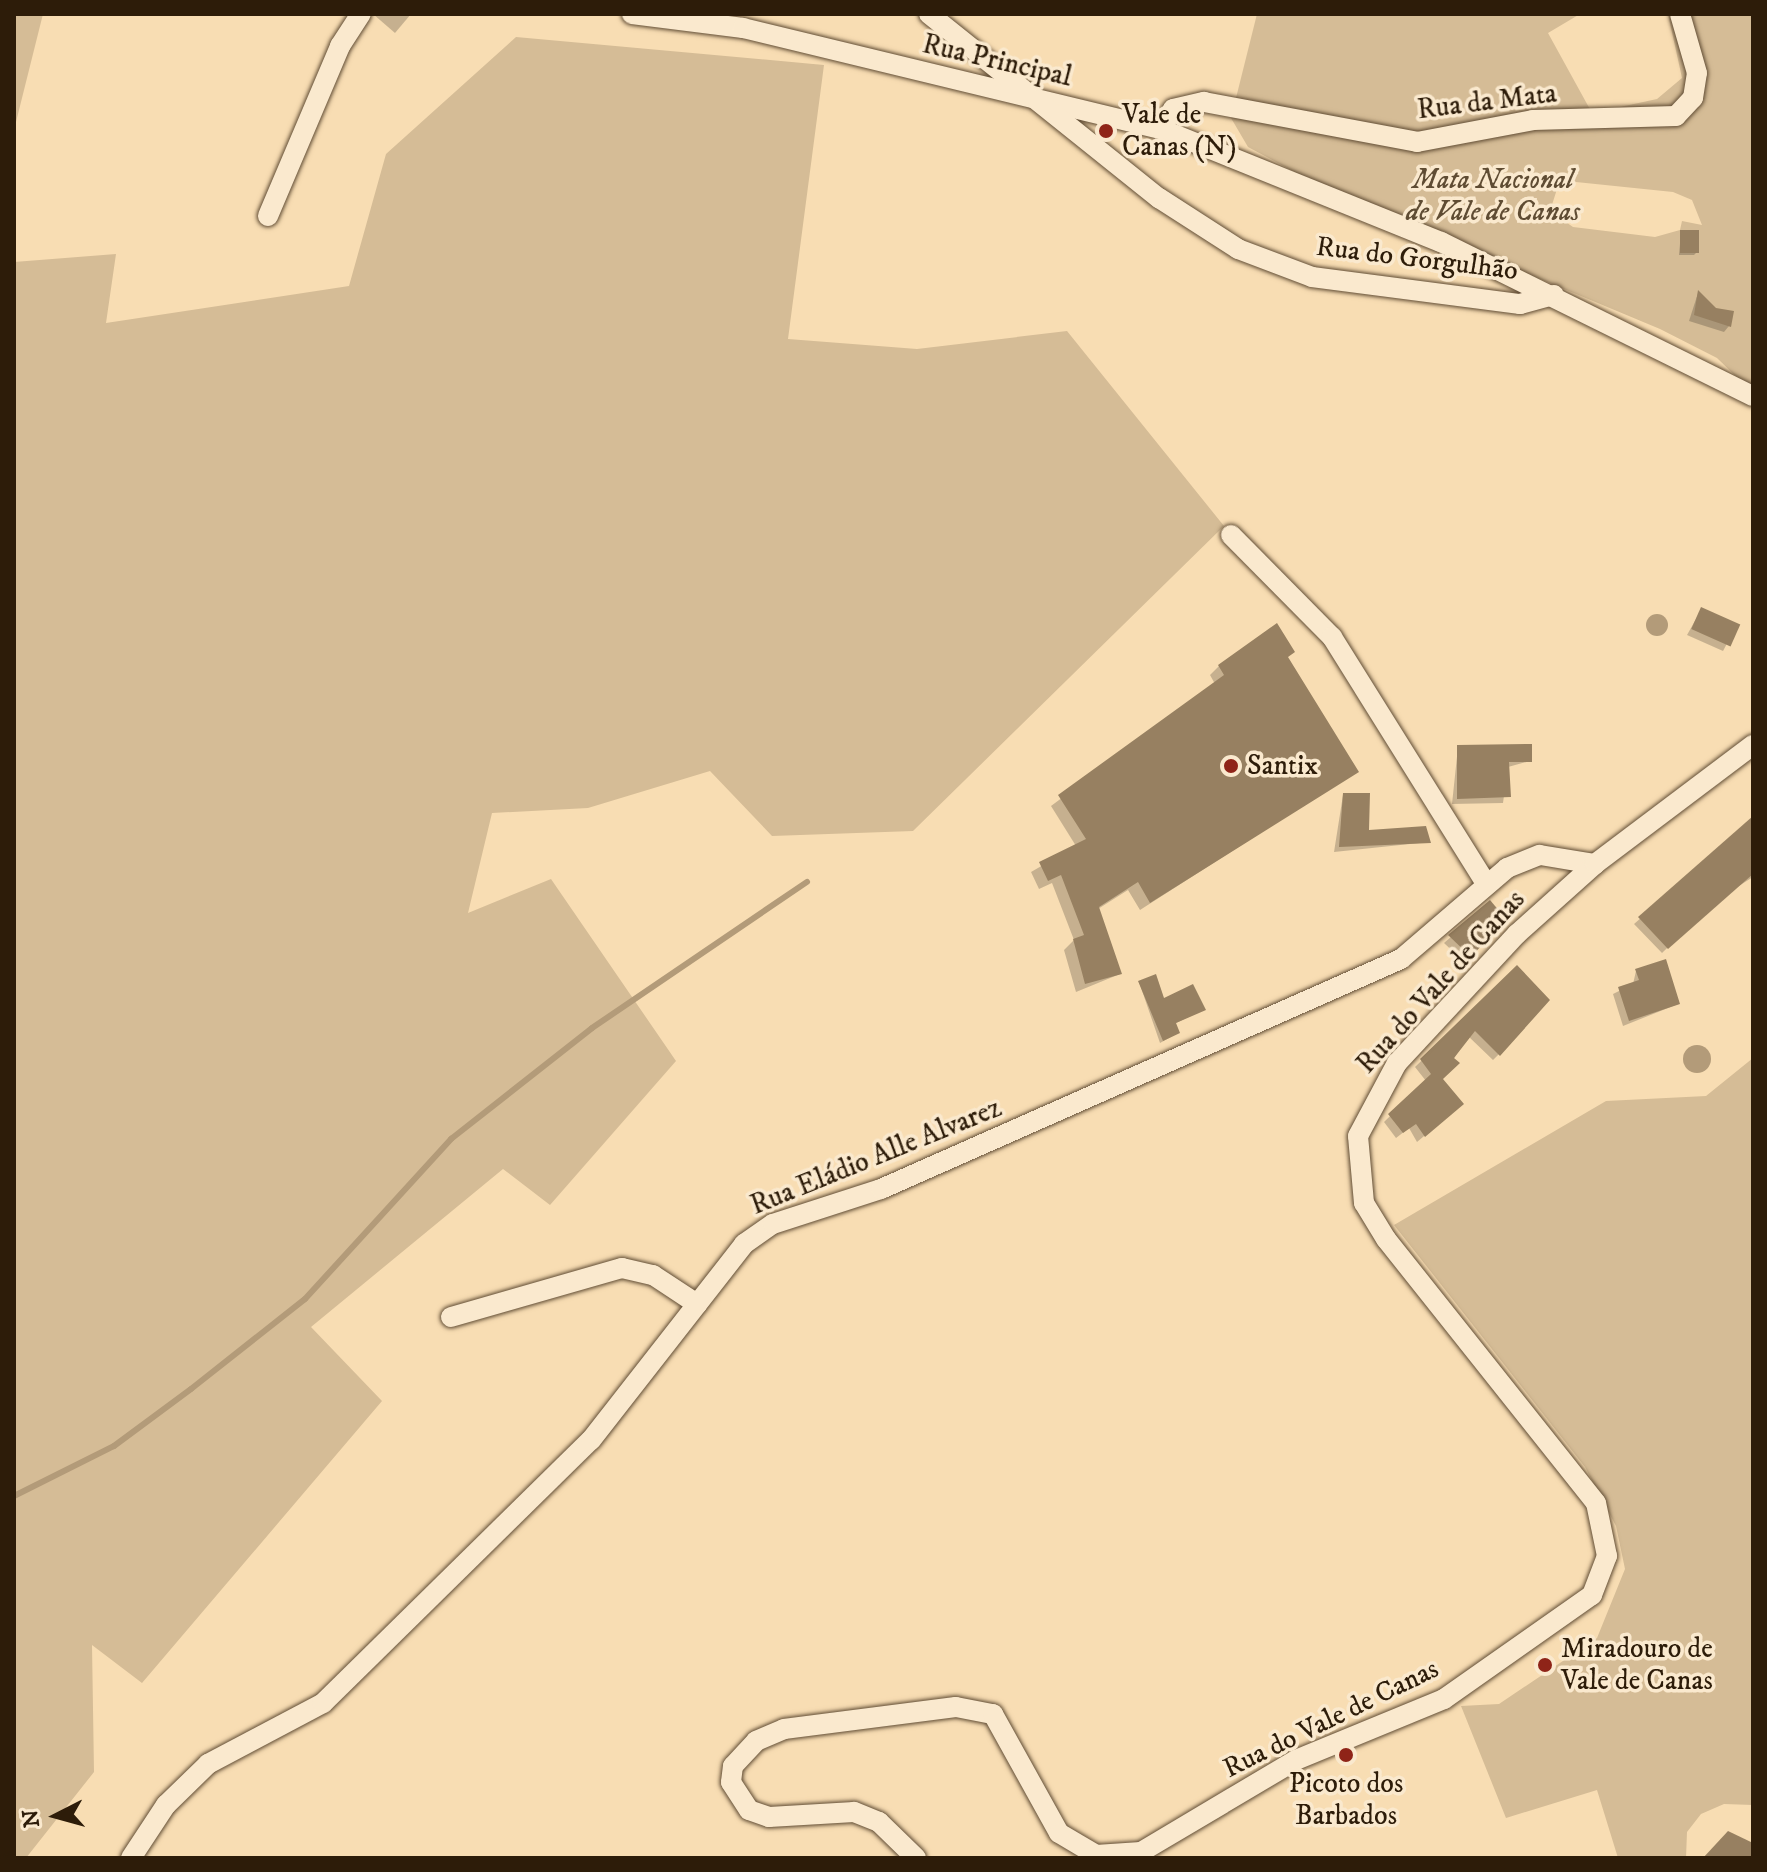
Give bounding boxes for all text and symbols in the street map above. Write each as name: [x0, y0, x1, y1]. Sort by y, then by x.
street label: Rua Principal: [919, 28, 1075, 94]
street label: Rua da Mata: [1415, 77, 1559, 127]
place label: Vale de Canas (N): [1122, 98, 1236, 164]
marker: Vale de Canas (N): [1097, 122, 1115, 140]
park label: Mata Nacional de Vale de Canas: [1406, 163, 1580, 229]
street label: Rua do Gorgulhão: [1314, 230, 1520, 288]
place label: Santix: [1247, 749, 1318, 783]
marker: Santix: [1222, 757, 1240, 775]
street label: Rua do Vale de Canas: [1350, 883, 1532, 1081]
street label: Rua Eládio Alle Alvarez: [746, 1091, 1006, 1223]
place label: Miradouro de Vale de Canas: [1561, 1632, 1713, 1698]
street label: Rua do Vale de Canas: [1218, 1652, 1444, 1786]
marker: Miradouro de Vale de Canas: [1536, 1656, 1554, 1674]
marker: Picoto dos Barbados: [1337, 1746, 1355, 1764]
place label: Picoto dos Barbados: [1289, 1767, 1403, 1833]
north arrow: [16, 1776, 96, 1856]
text: N: [17, 1808, 46, 1829]

